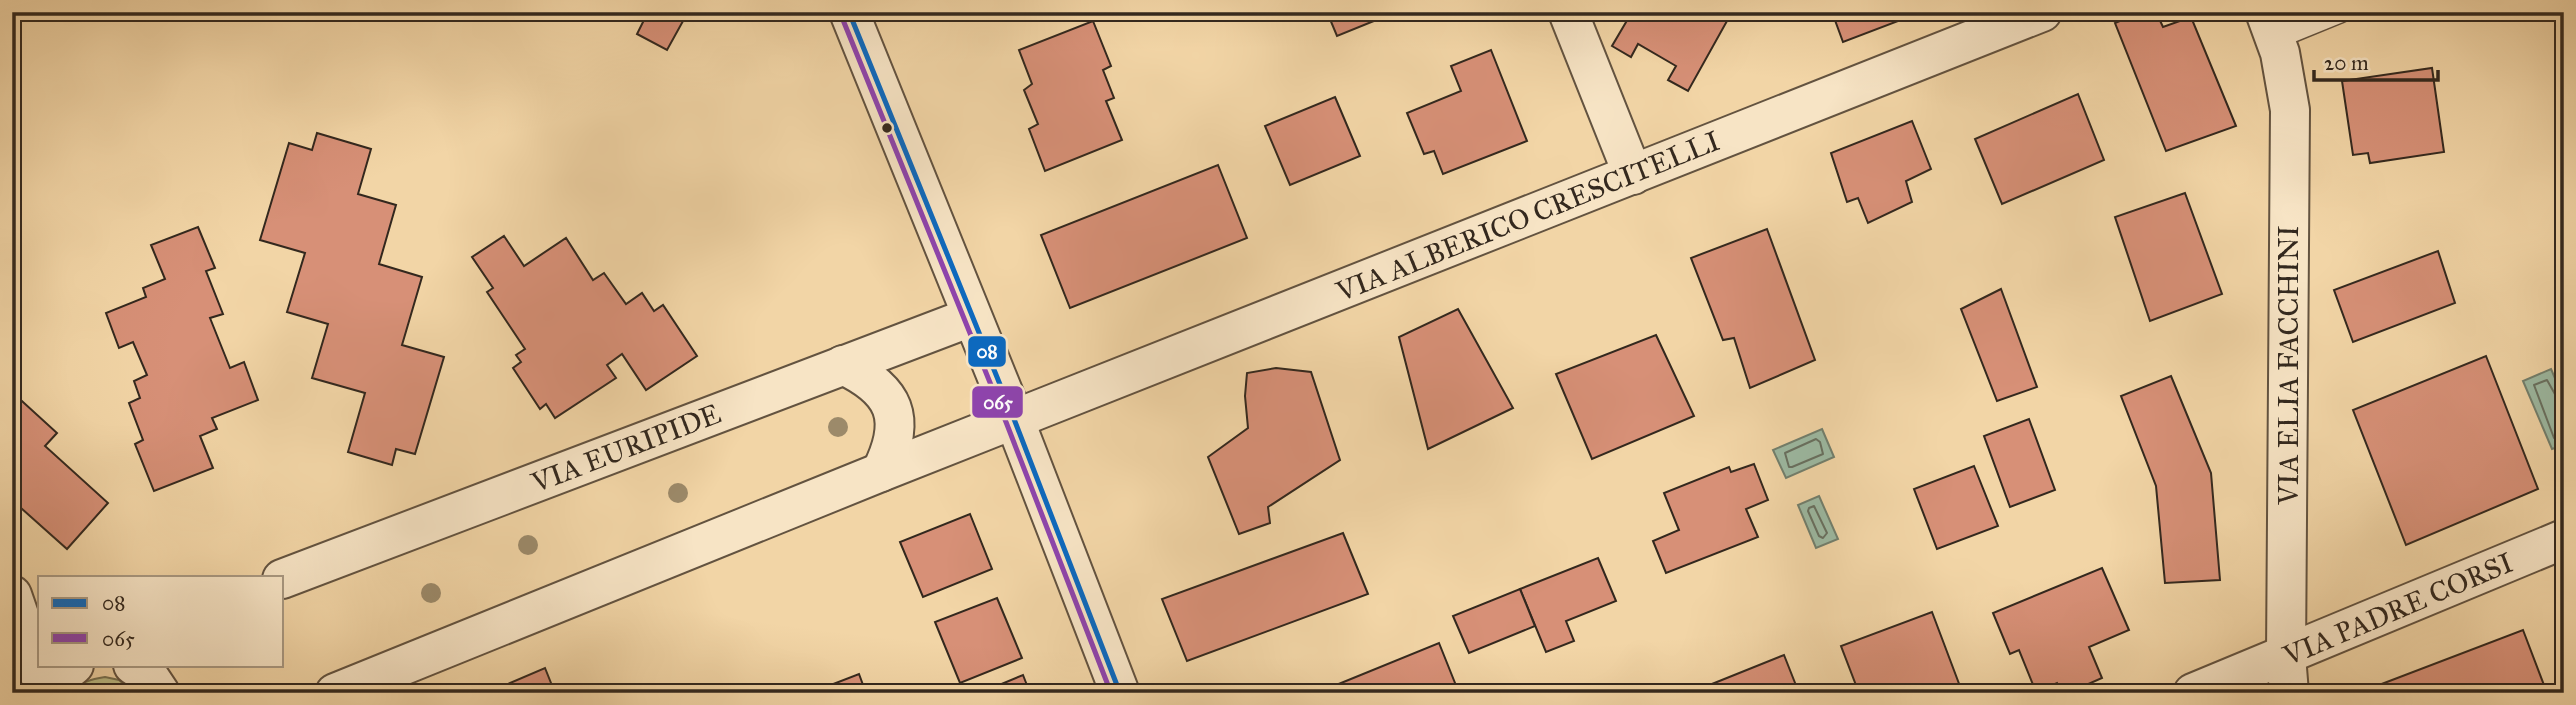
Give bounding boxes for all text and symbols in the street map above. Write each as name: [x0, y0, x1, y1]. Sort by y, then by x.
scale bar: [2314, 38, 2438, 82]
text: 20 m: [2324, 50, 2369, 76]
unlabelled marker: [880, 121, 894, 135]
street label: VIA ALBERICO CRESCITELLI: [1330, 123, 1725, 310]
street label: VIA ELIA FACCHINI: [2271, 225, 2306, 506]
line badge: 08: [967, 335, 1007, 368]
text: 08: [976, 340, 998, 363]
line badge: 065: [971, 385, 1024, 419]
text: 065: [983, 391, 1013, 414]
street label: VIA EURIPIDE: [526, 396, 726, 500]
street label: VIA PADRE CORSI: [2277, 545, 2518, 674]
legend: [38, 576, 284, 666]
text: 08: [102, 590, 125, 616]
text: 065: [102, 626, 135, 652]

